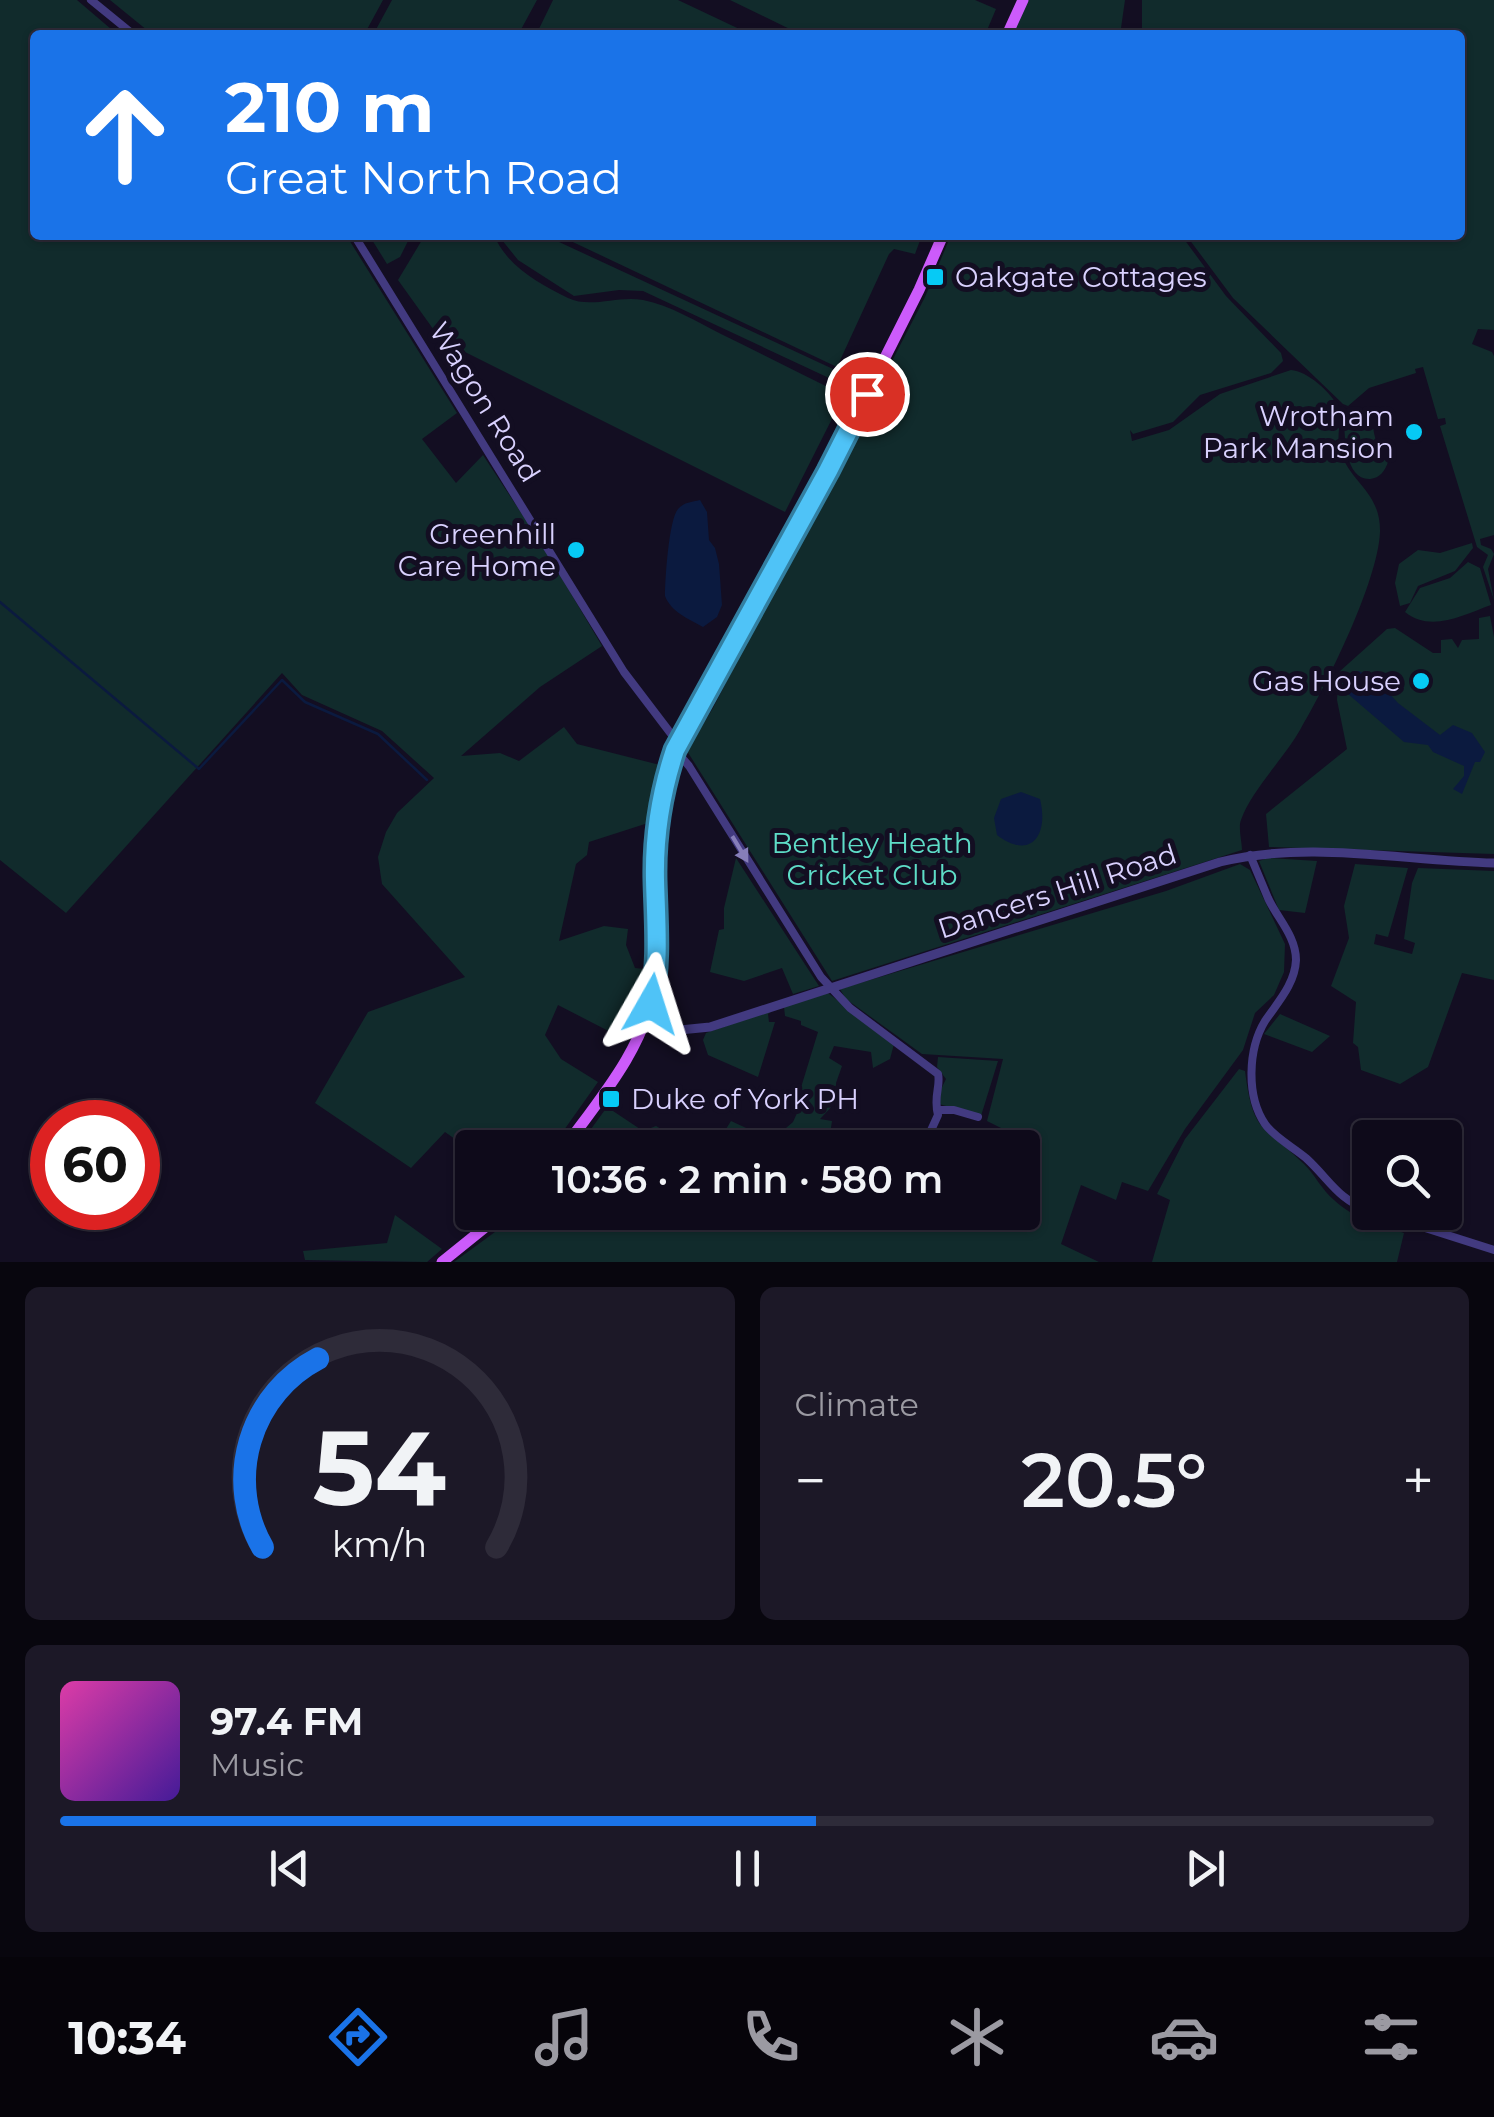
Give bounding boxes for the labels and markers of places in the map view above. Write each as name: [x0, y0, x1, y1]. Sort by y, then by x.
place label: Oakgate Cottages: [955, 260, 1207, 294]
marker: Oakgate Cottages: [924, 266, 946, 288]
pin: [825, 352, 910, 437]
place label: Wrotham Park Mansion: [1203, 399, 1394, 465]
marker: Wrotham Park Mansion: [1403, 421, 1425, 443]
place label: Greenhill Care Home: [398, 517, 556, 583]
marker: Greenhill Care Home: [565, 539, 587, 561]
place label: Gas House: [1252, 664, 1401, 698]
marker: Gas House: [1410, 670, 1432, 692]
place label: Duke of York PH: [631, 1082, 859, 1116]
marker: Duke of York PH: [600, 1088, 622, 1110]

